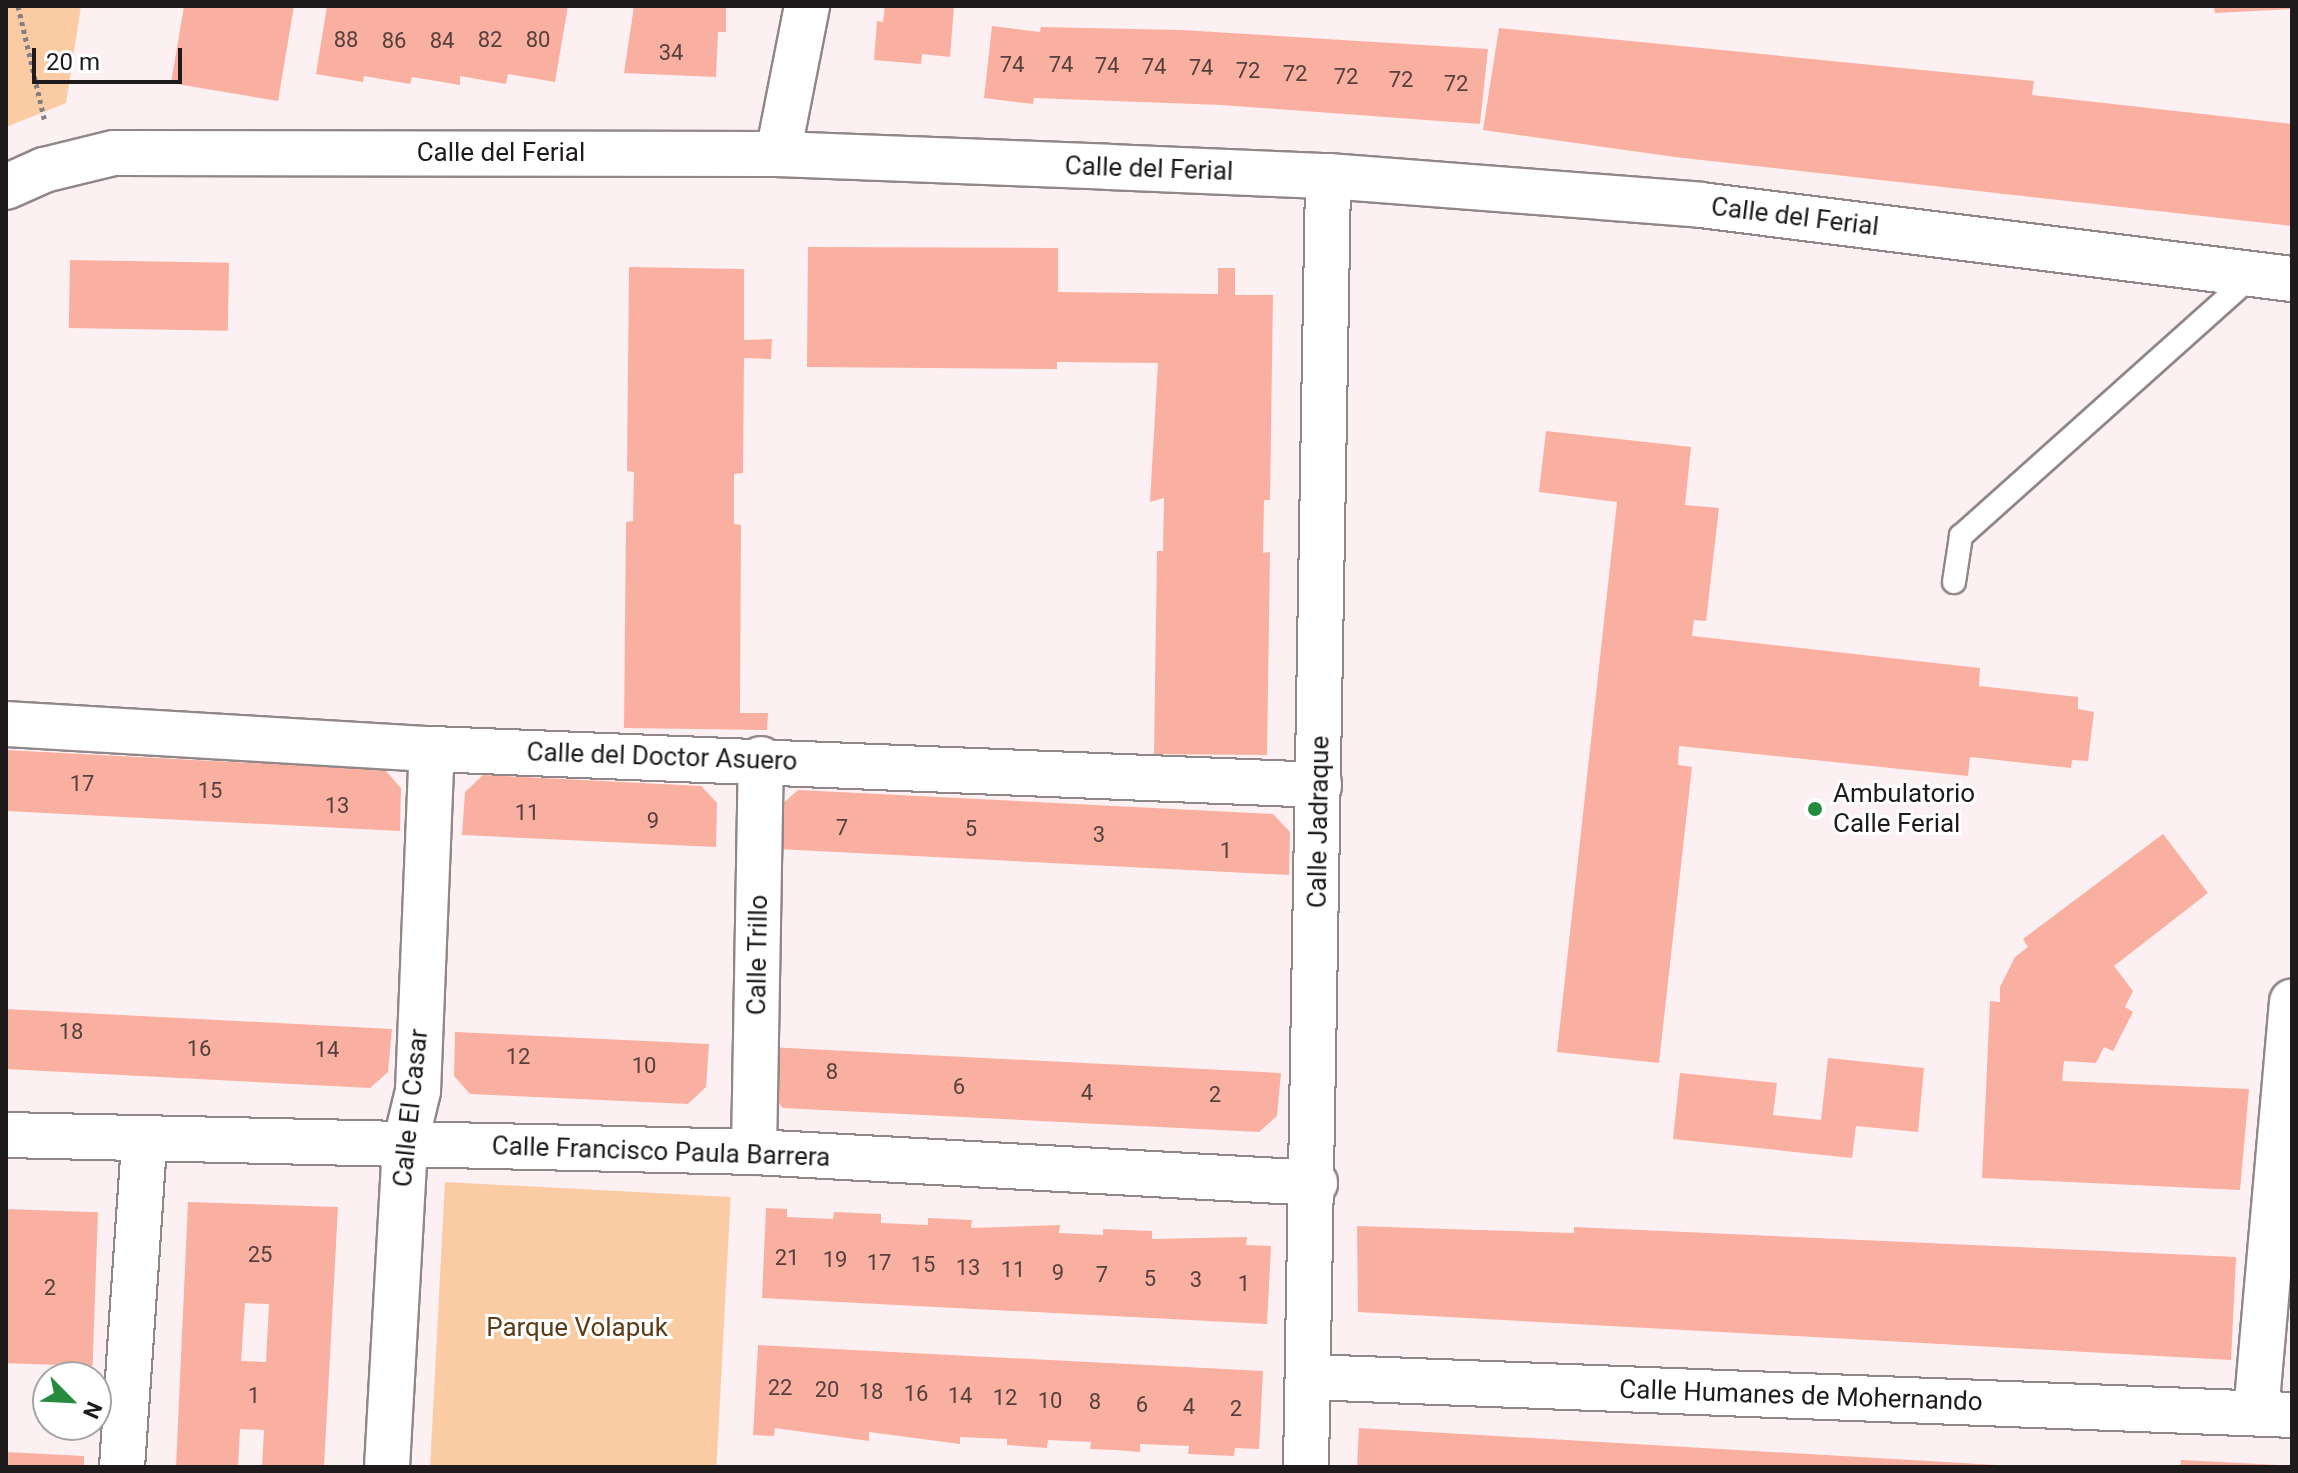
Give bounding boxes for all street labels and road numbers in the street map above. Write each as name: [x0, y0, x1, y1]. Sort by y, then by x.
street label: Calle del Ferial: [417, 137, 585, 169]
street label: Calle del Ferial: [1064, 150, 1234, 188]
street label: Calle del Ferial: [1709, 191, 1881, 243]
street label: Calle Jadraque: [1302, 736, 1336, 908]
street label: Calle del Doctor Asuero: [526, 737, 798, 777]
street label: Calle Trillo: [741, 894, 775, 1016]
street label: Calle El Casar: [387, 1027, 435, 1189]
street label: Calle Francisco Paula Barrera: [491, 1131, 831, 1173]
street label: Calle Humanes de Mohernando: [1619, 1374, 1983, 1418]

